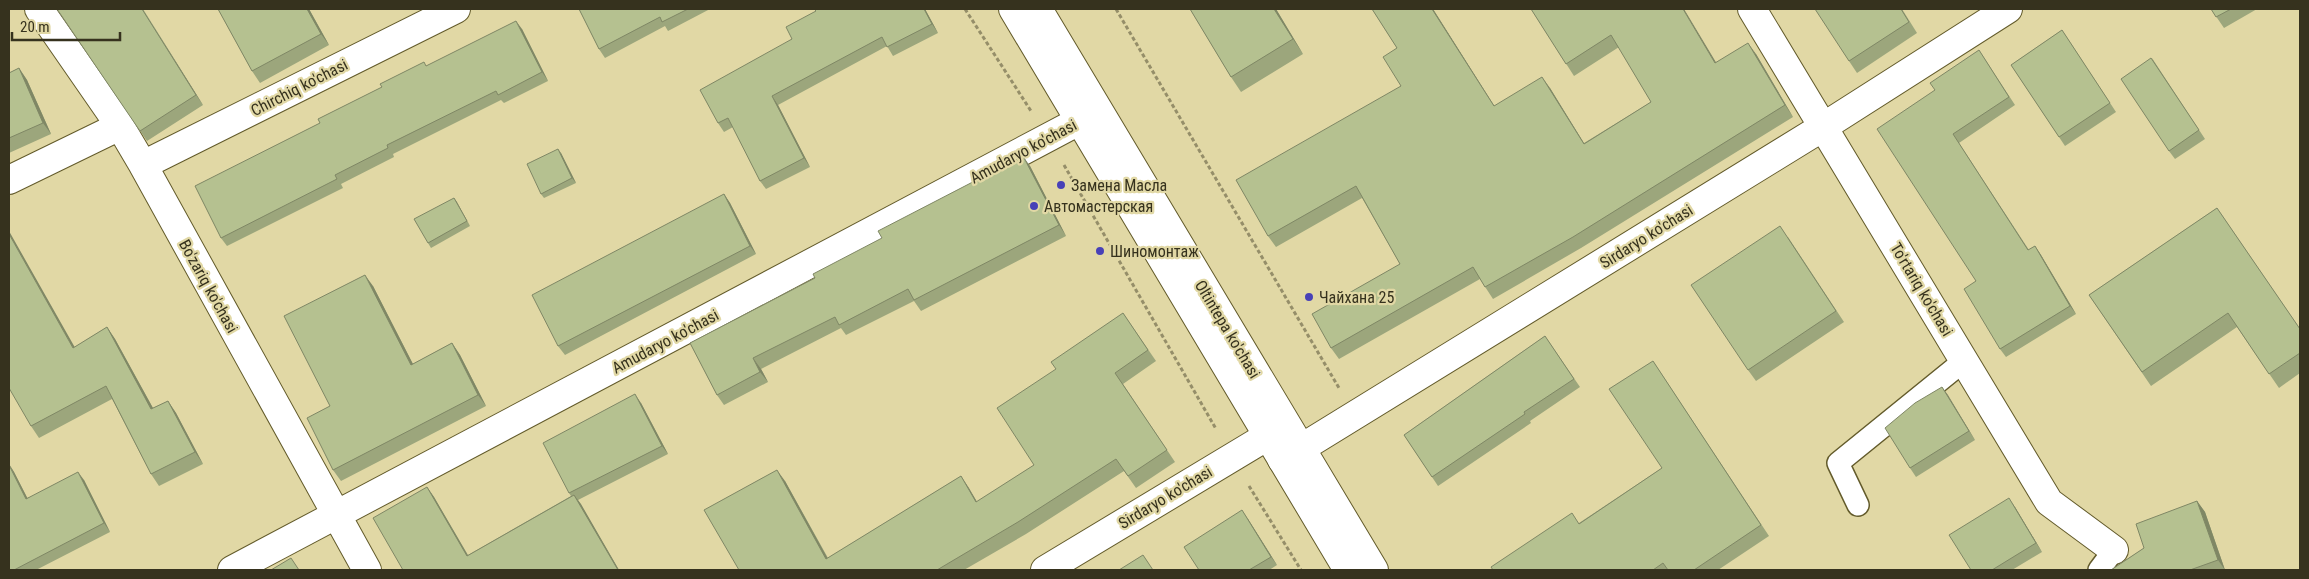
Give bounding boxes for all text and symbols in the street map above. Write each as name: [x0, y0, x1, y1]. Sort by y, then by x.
scale bar: [12, 10, 120, 42]
text: 20 m: [20, 18, 50, 36]
street label: Chirchiq ko'chasi: [248, 55, 351, 120]
street label: Amudaryo ko'chasi: [967, 115, 1080, 188]
place label: Замена Маслa: [1071, 176, 1167, 195]
marker: Замена Маслa: [1055, 179, 1067, 191]
place label: Автомастерская: [1044, 197, 1153, 216]
marker: Автомастерская: [1028, 200, 1040, 212]
street label: Sirdaryo ko'chasi: [1596, 200, 1696, 273]
street label: Bo'zariq ko'chasi: [175, 236, 242, 336]
street label: To'rtariq ko'chasi: [1886, 239, 1957, 339]
place label: Шиномонтаж: [1110, 242, 1199, 261]
marker: Шиномонтаж: [1094, 245, 1106, 257]
street label: Oltintepa ko'chasi: [1191, 277, 1264, 382]
place label: Чайхана 25: [1319, 288, 1394, 307]
marker: Чайхана 25: [1303, 291, 1315, 303]
street label: Amudaryo ko'chasi: [609, 305, 722, 378]
street label: Sirdaryo ko'chasi: [1115, 462, 1216, 533]

